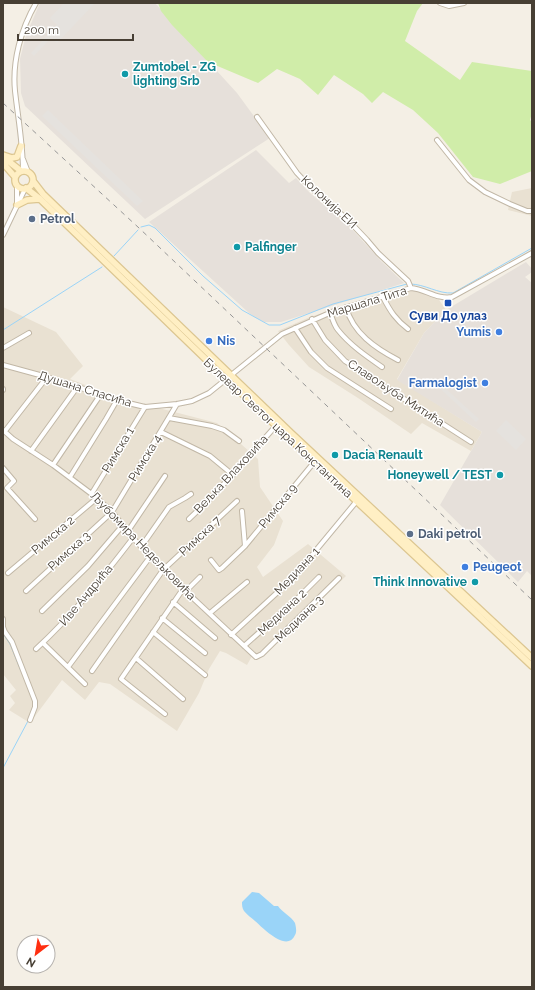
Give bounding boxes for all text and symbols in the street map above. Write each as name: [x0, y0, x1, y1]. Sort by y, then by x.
scale bar: [18, 16, 133, 42]
text: 200 m: [24, 23, 59, 37]
place label: Zumtobel - ZG lighting Srb: [133, 60, 216, 88]
marker: Zumtobel - ZG lighting Srb: [120, 69, 130, 79]
street label: Колонија ЕИ: [298, 173, 360, 231]
place label: Petrol: [40, 212, 75, 226]
marker: Petrol: [27, 214, 37, 224]
place label: Palfinger: [245, 240, 297, 254]
marker: Palfinger: [232, 242, 242, 252]
street label: Маршала Тита: [326, 283, 408, 321]
marker: Суви До улаз: [443, 298, 453, 308]
place label: Суви До улаз: [409, 309, 487, 323]
place label: Yumis: [456, 325, 491, 339]
marker: Yumis: [494, 327, 504, 337]
place label: Nis: [217, 334, 235, 348]
marker: Nis: [204, 336, 214, 346]
street label: Булевар Светог цара Константина: [201, 355, 355, 501]
street label: Славољуба Митића: [345, 357, 447, 429]
street label: Душана Спасића: [37, 368, 133, 410]
place label: Farmalogist: [409, 376, 477, 390]
marker: Farmalogist: [480, 378, 490, 388]
street label: Римска 1: [99, 425, 137, 475]
street label: Римска 4: [126, 432, 165, 484]
street label: Вељка Влаховића: [191, 432, 271, 516]
place label: Dacia Renault: [343, 448, 423, 462]
marker: Dacia Renault: [330, 450, 340, 460]
place label: Honeywell / TEST: [388, 468, 493, 482]
marker: Honeywell / TEST: [495, 470, 505, 480]
street label: Римска 9: [256, 481, 300, 531]
street label: Љубомира Недељковића: [88, 489, 198, 603]
street label: Римска 2: [29, 513, 77, 557]
street label: Римска 7: [176, 513, 224, 559]
place label: Daki petrol: [418, 527, 481, 541]
street label: Римска 3: [45, 528, 93, 574]
marker: Daki petrol: [405, 529, 415, 539]
street label: Медиана 1: [271, 544, 323, 598]
place label: Peugeot: [473, 560, 522, 574]
street label: Иве Андрића: [56, 562, 116, 628]
marker: Peugeot: [460, 562, 470, 572]
place label: Think Innovative: [373, 575, 467, 589]
marker: Think Innovative: [470, 577, 480, 587]
street label: Медиана 2: [255, 586, 309, 638]
street label: Медиана 3: [272, 593, 326, 645]
north arrow: [16, 934, 56, 974]
text: N: [24, 954, 38, 970]

